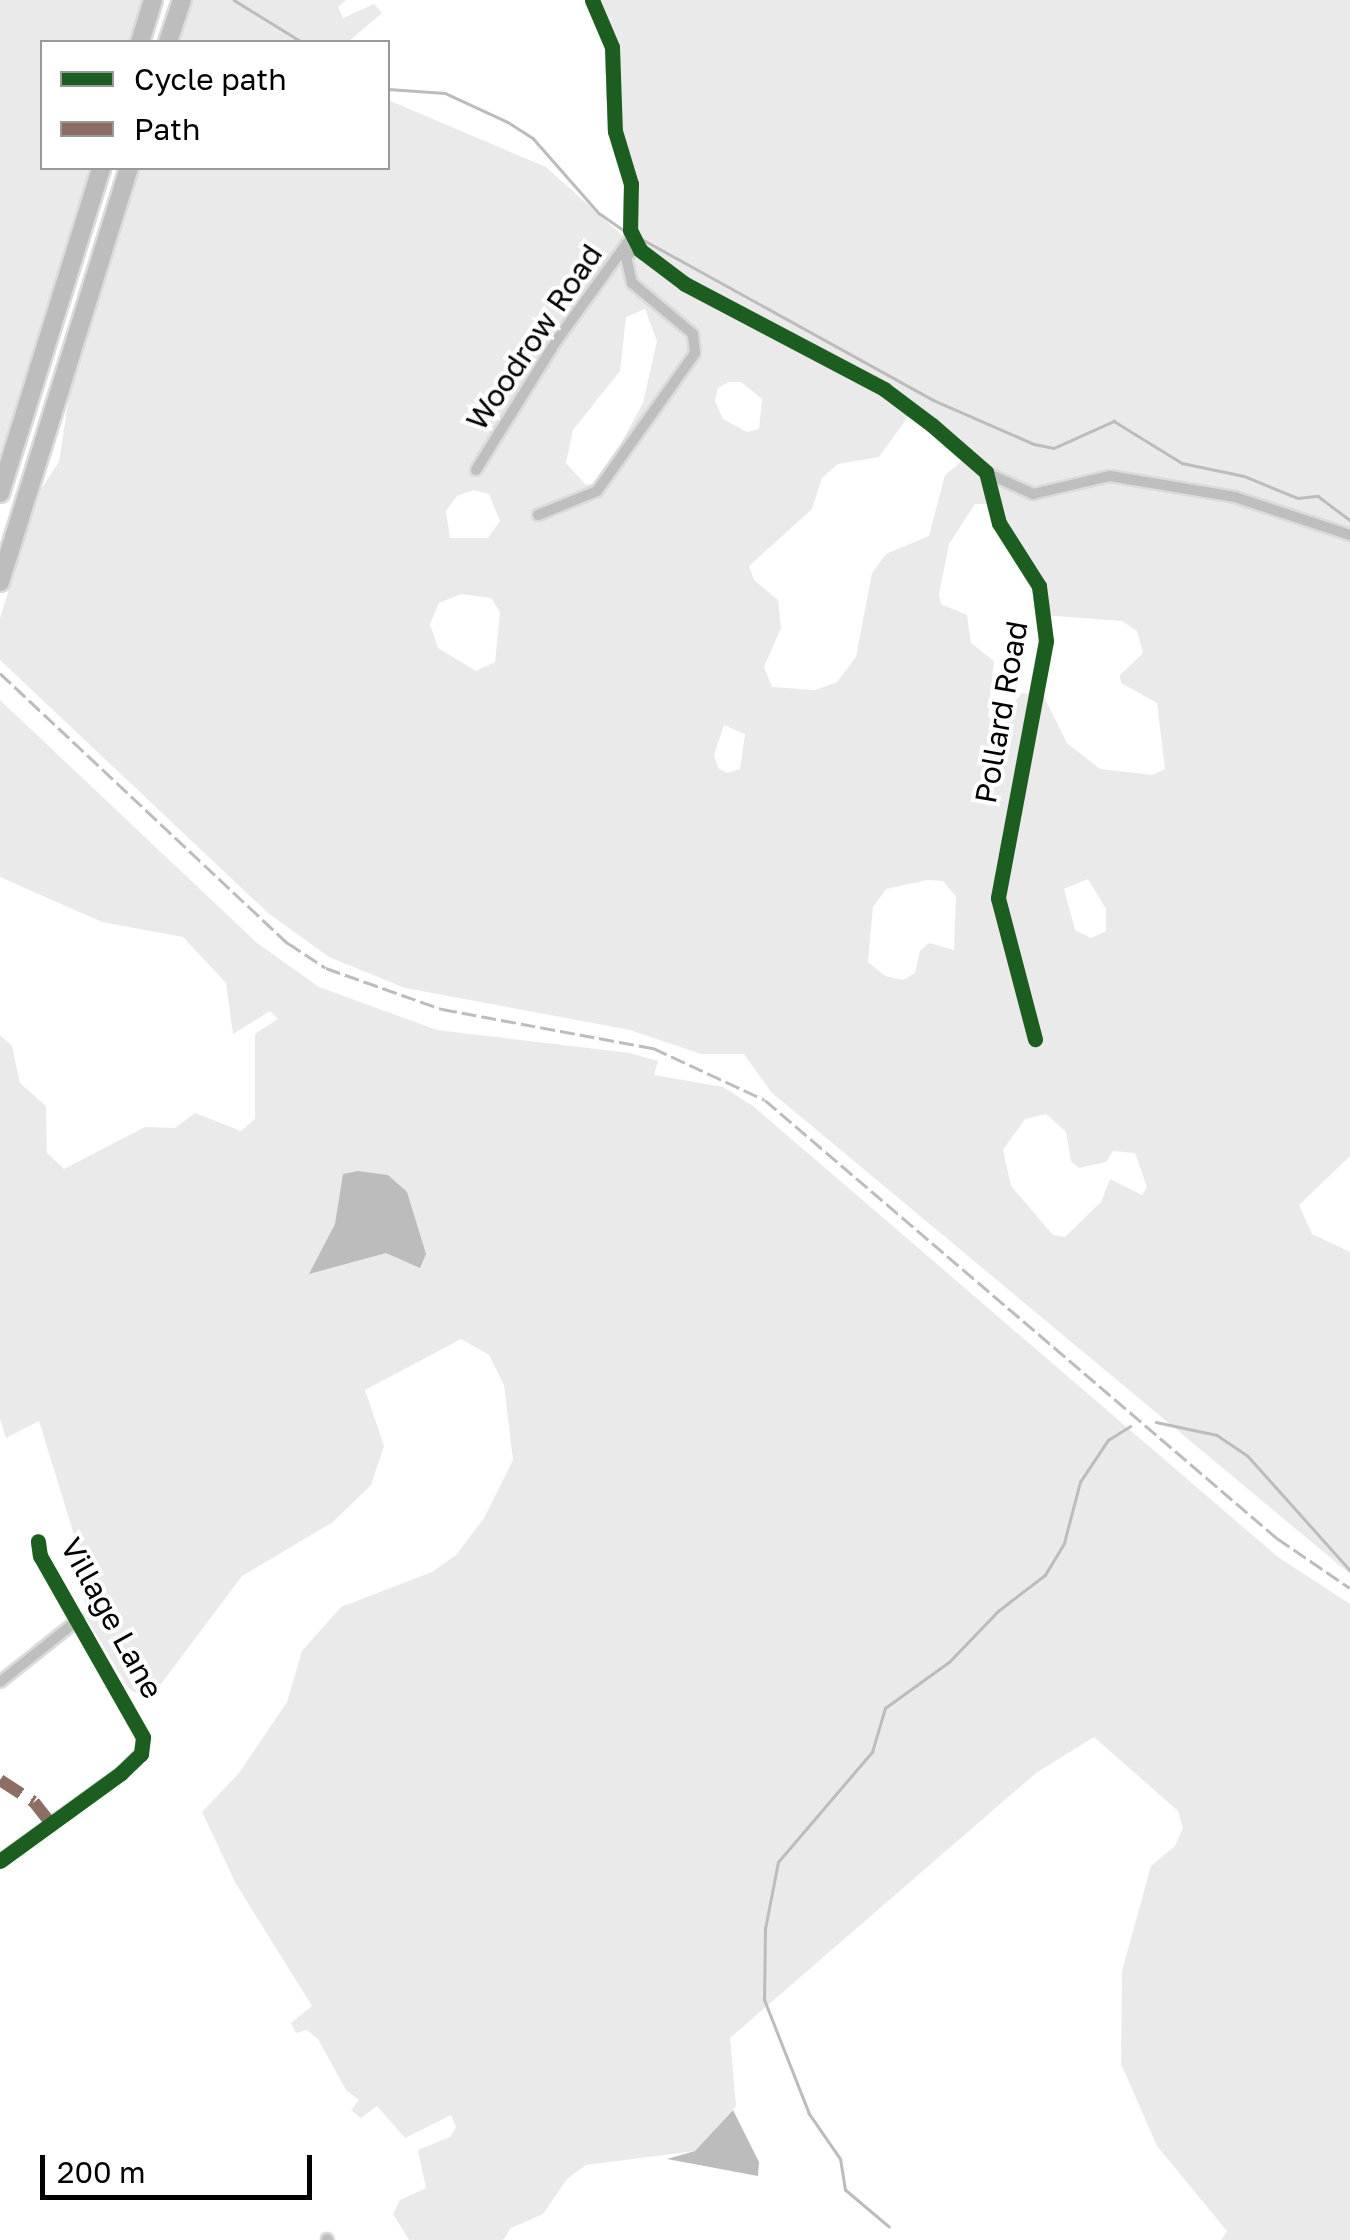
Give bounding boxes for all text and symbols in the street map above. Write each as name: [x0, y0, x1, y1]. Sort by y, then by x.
legend: [40, 40, 390, 170]
text: Cycle path: [134, 61, 287, 97]
text: Path: [134, 111, 200, 147]
street label: Woodrow Road: [459, 237, 609, 437]
street label: Pollard Road: [967, 618, 1035, 806]
street label: Village Lane: [53, 1532, 171, 1704]
scale bar: [45, 2135, 318, 2197]
text: 200 m: [57, 2154, 146, 2190]

